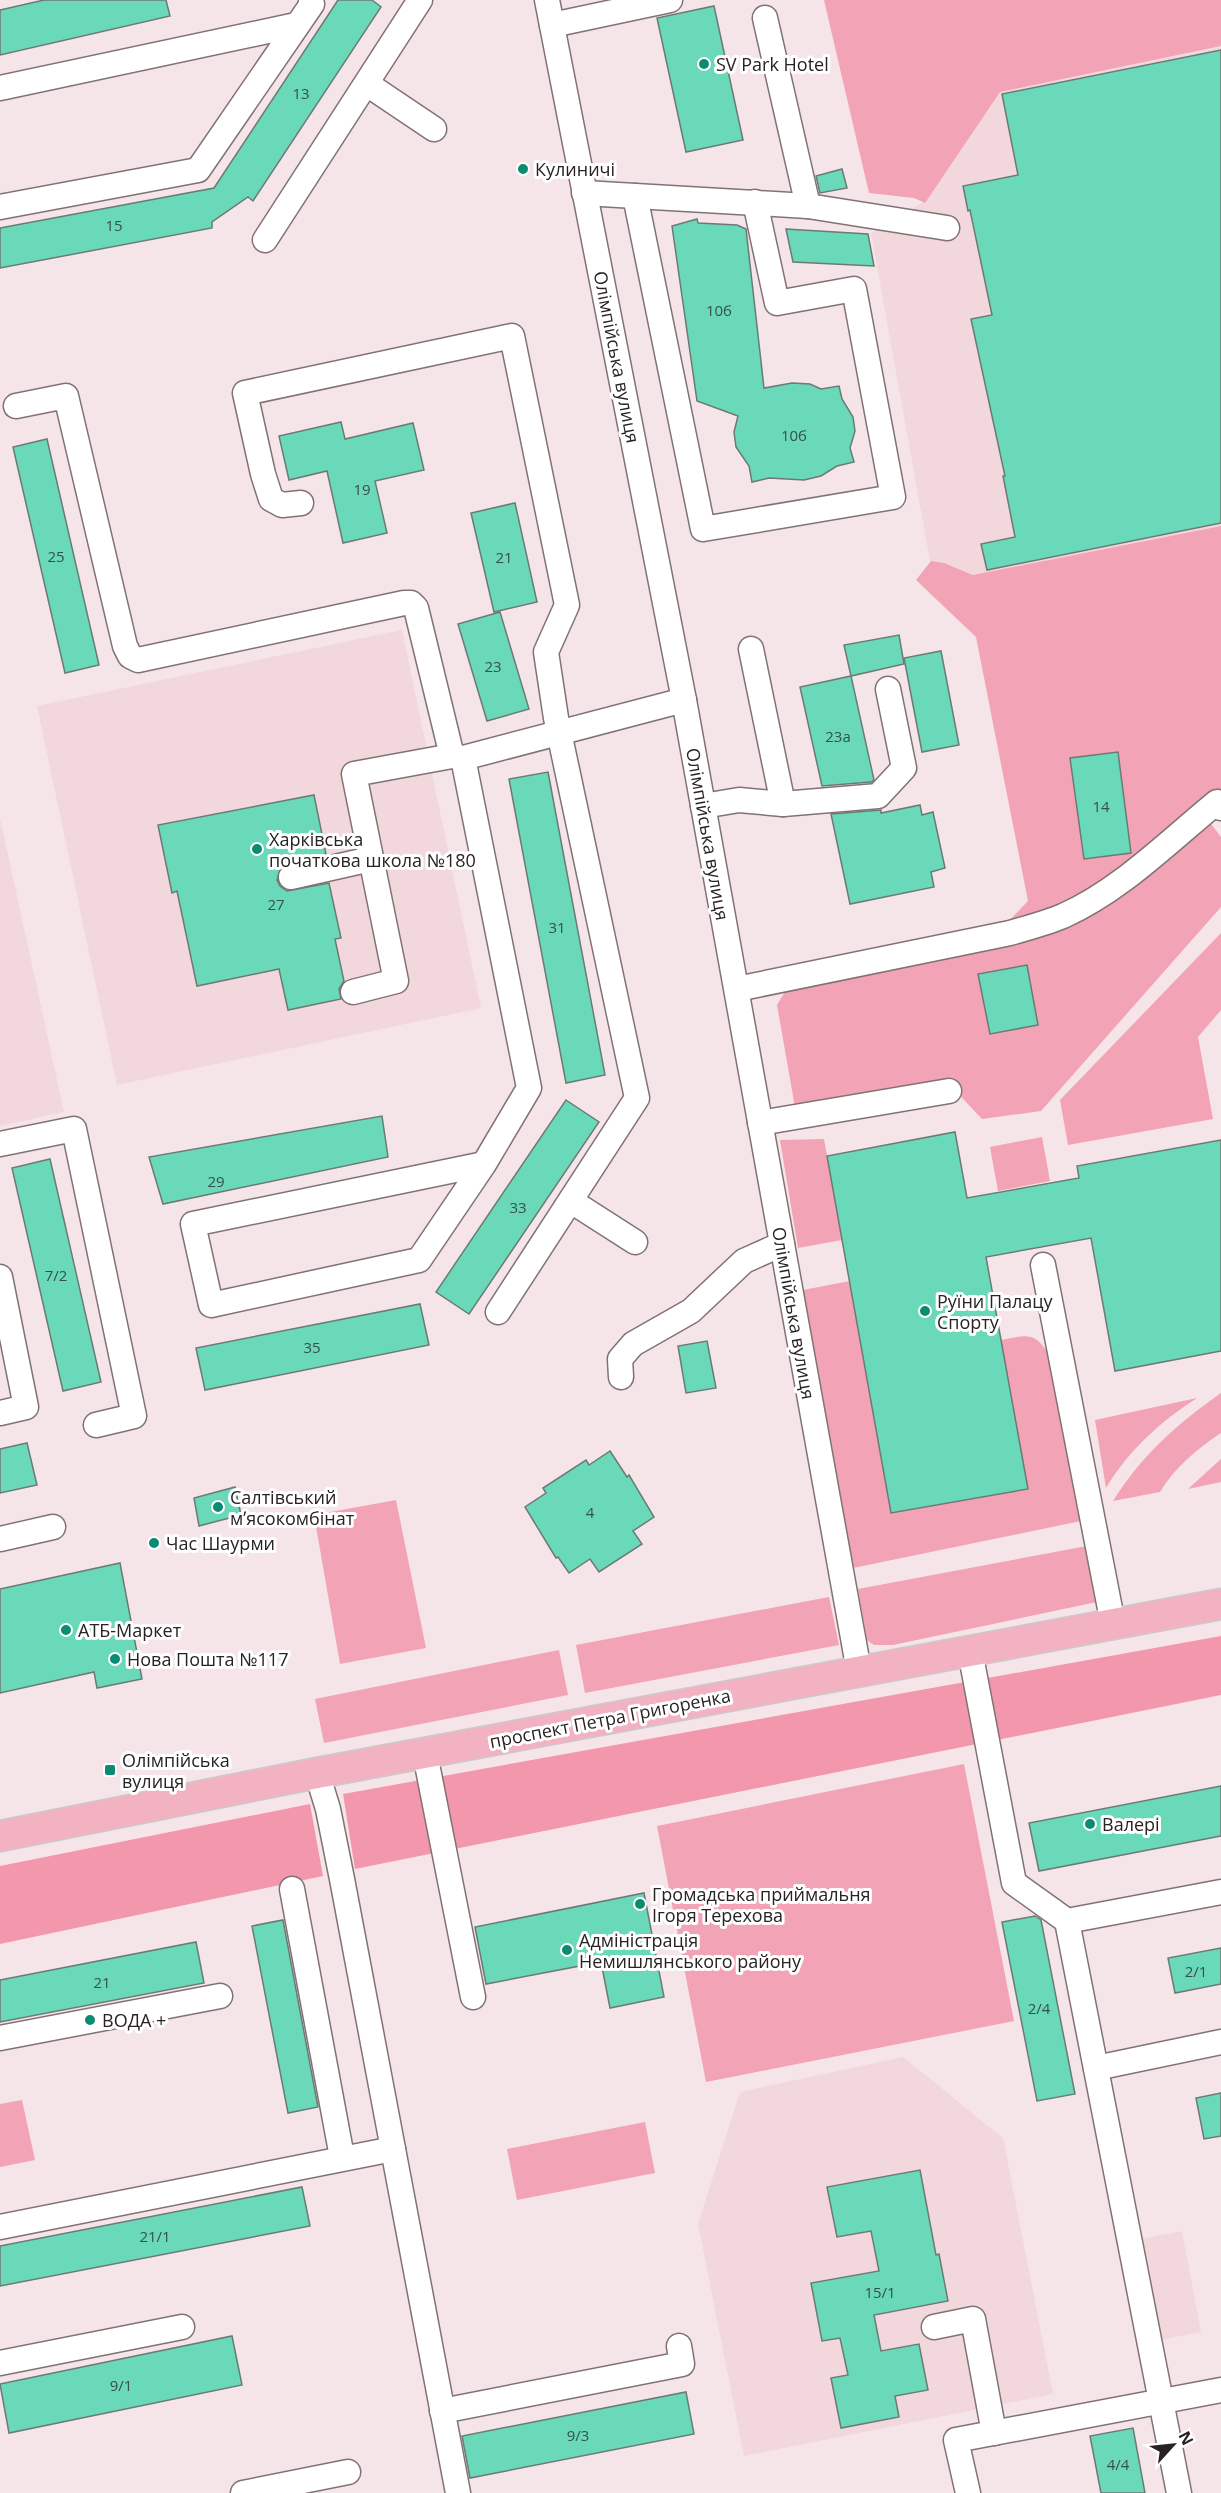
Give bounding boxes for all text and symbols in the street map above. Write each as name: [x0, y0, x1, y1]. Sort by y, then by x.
place label: SV Park Hotel: [716, 52, 829, 76]
marker: SV Park Hotel: [697, 57, 711, 71]
house number: 13: [292, 83, 310, 103]
place label: Кулиничі: [535, 157, 615, 181]
marker: Кулиничі: [516, 162, 530, 176]
house number: 15: [105, 215, 123, 235]
street label: Олімпійська вулиця: [589, 269, 645, 445]
house number: 10б: [706, 300, 732, 320]
house number: 10б: [781, 425, 807, 445]
house number: 19: [353, 479, 371, 499]
house number: 25: [47, 546, 65, 566]
house number: 21: [495, 547, 513, 567]
house number: 23: [484, 656, 502, 676]
house number: 23а: [825, 726, 851, 746]
street label: Олімпійська вулиця: [681, 746, 735, 922]
house number: 14: [1092, 796, 1110, 816]
place label: Харківська початкова школа №180: [269, 827, 476, 872]
marker: Харківська початкова школа №180: [250, 842, 264, 856]
house number: 27: [267, 894, 285, 914]
house number: 31: [548, 917, 566, 937]
house number: 29: [207, 1171, 225, 1191]
house number: 33: [509, 1197, 527, 1217]
street label: Олімпійська вулиця: [767, 1225, 821, 1401]
house number: 7/2: [45, 1265, 67, 1285]
place label: Руїни Палацу Спорту: [937, 1289, 1054, 1334]
marker: Руїни Палацу Спорту: [918, 1304, 932, 1318]
house number: 35: [303, 1337, 321, 1357]
place label: Салтівський мʼясокомбінат: [230, 1485, 355, 1530]
marker: Салтівський мʼясокомбінат: [211, 1500, 225, 1514]
house number: 4: [586, 1502, 595, 1522]
place label: Час Шаурми: [166, 1531, 275, 1555]
marker: Час Шаурми: [147, 1536, 161, 1550]
place label: АТБ-Маркет: [78, 1618, 182, 1642]
marker: АТБ-Маркет: [59, 1623, 73, 1637]
place label: Нова Пошта №117: [127, 1647, 288, 1671]
marker: Нова Пошта №117: [108, 1652, 122, 1666]
street label: проспект Петра Григоренка: [487, 1683, 733, 1753]
place label: Олімпійська вулиця: [122, 1748, 230, 1793]
marker: Олімпійська вулиця: [103, 1763, 117, 1777]
place label: Валері: [1102, 1812, 1160, 1836]
marker: Валері: [1083, 1817, 1097, 1831]
place label: Громадська приймальня Ігоря Терехова: [652, 1882, 871, 1927]
marker: Громадська приймальня Ігоря Терехова: [633, 1897, 647, 1911]
place label: Адміністрація Немишлянського району: [579, 1928, 802, 1973]
marker: Адміністрація Немишлянського району: [560, 1943, 574, 1957]
house number: 2/1: [1185, 1961, 1207, 1981]
house number: 21: [93, 1972, 111, 1992]
house number: 2/4: [1028, 1998, 1051, 2018]
place label: ВОДА +: [102, 2008, 166, 2032]
marker: ВОДА +: [83, 2013, 97, 2027]
house number: 21/1: [139, 2226, 171, 2246]
house number: 15/1: [864, 2282, 896, 2302]
house number: 9/1: [110, 2375, 132, 2395]
north arrow: [1143, 2415, 1203, 2475]
house number: 9/3: [567, 2425, 589, 2445]
text: N: [1174, 2427, 1199, 2449]
house number: 4/4: [1107, 2454, 1130, 2474]

